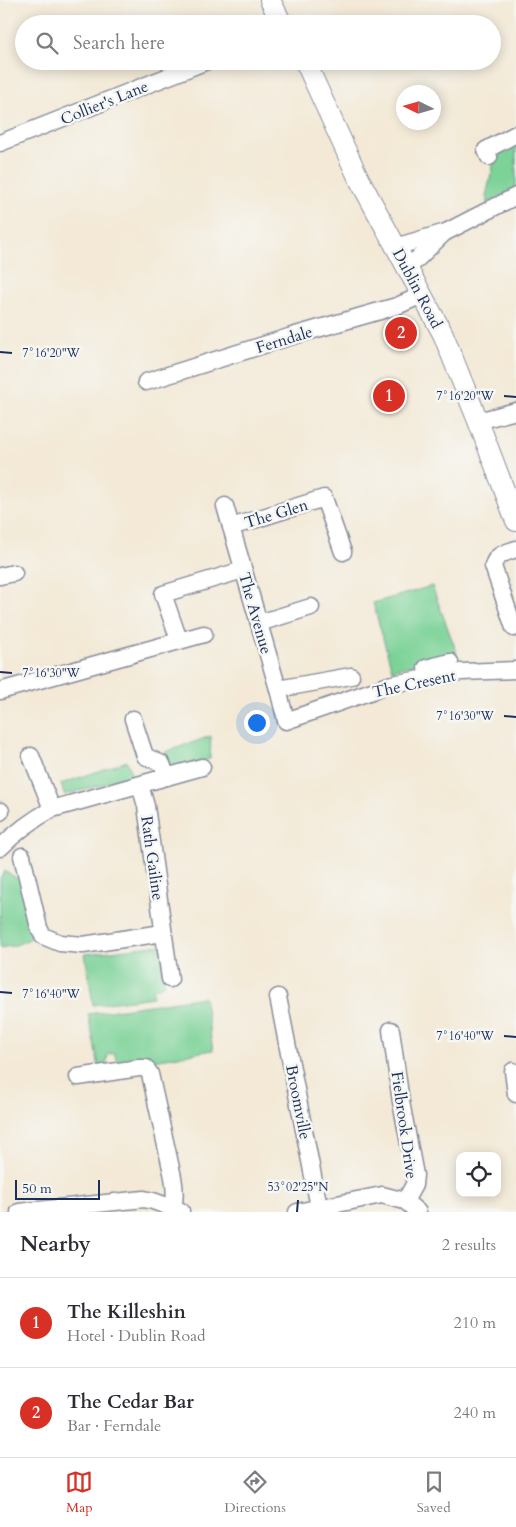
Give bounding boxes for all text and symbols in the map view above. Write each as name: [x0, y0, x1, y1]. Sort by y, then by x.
search box: [15, 15, 501, 70]
icon: search: [33, 29, 61, 57]
text: Search here: [73, 30, 165, 56]
street label: Collier's Lane: [57, 75, 152, 131]
north arrow: [396, 85, 441, 130]
street label: Dublin Road: [387, 245, 448, 333]
pin: 2: [385, 314, 417, 352]
street label: Ferndale: [253, 321, 315, 359]
text: 7°16'20"W: [22, 345, 81, 361]
pin: 1: [373, 377, 405, 415]
text: 7°16'20"W: [436, 388, 495, 404]
street label: The Glen: [242, 494, 311, 534]
street label: The Avenue: [233, 570, 277, 657]
street label: The Cresent: [371, 664, 458, 703]
text: 7°16'30"W: [22, 665, 81, 681]
text: 7°16'30"W: [436, 708, 495, 724]
your location: [244, 710, 270, 736]
street label: Rath Gailine: [135, 814, 169, 902]
text: 7°16'40"W: [22, 986, 81, 1002]
text: 7°16'40"W: [436, 1028, 495, 1044]
street label: Broomville: [280, 1063, 316, 1141]
street label: Fielbrook Drive: [386, 1070, 422, 1180]
map controls: [456, 1152, 501, 1197]
button: locate: [456, 1152, 501, 1197]
scale bar: [15, 1177, 100, 1200]
text: 50 m: [22, 1179, 52, 1198]
text: 53°02'25"N: [268, 1179, 329, 1195]
text: Nearby: [20, 1230, 91, 1259]
text: 2 results: [442, 1234, 496, 1256]
text: The Killeshin: [67, 1299, 186, 1325]
text: 1: [32, 1312, 40, 1334]
text: 210 m: [454, 1312, 496, 1334]
text: Hotel · Dublin Road: [67, 1325, 206, 1347]
text: The Cedar Bar: [67, 1389, 194, 1415]
text: 2: [32, 1402, 40, 1424]
text: 240 m: [454, 1402, 496, 1424]
text: Bar · Ferndale: [67, 1415, 161, 1437]
tab: Map: [65, 1468, 93, 1517]
tab: Directions: [224, 1468, 286, 1517]
tab: Saved: [417, 1468, 451, 1517]

